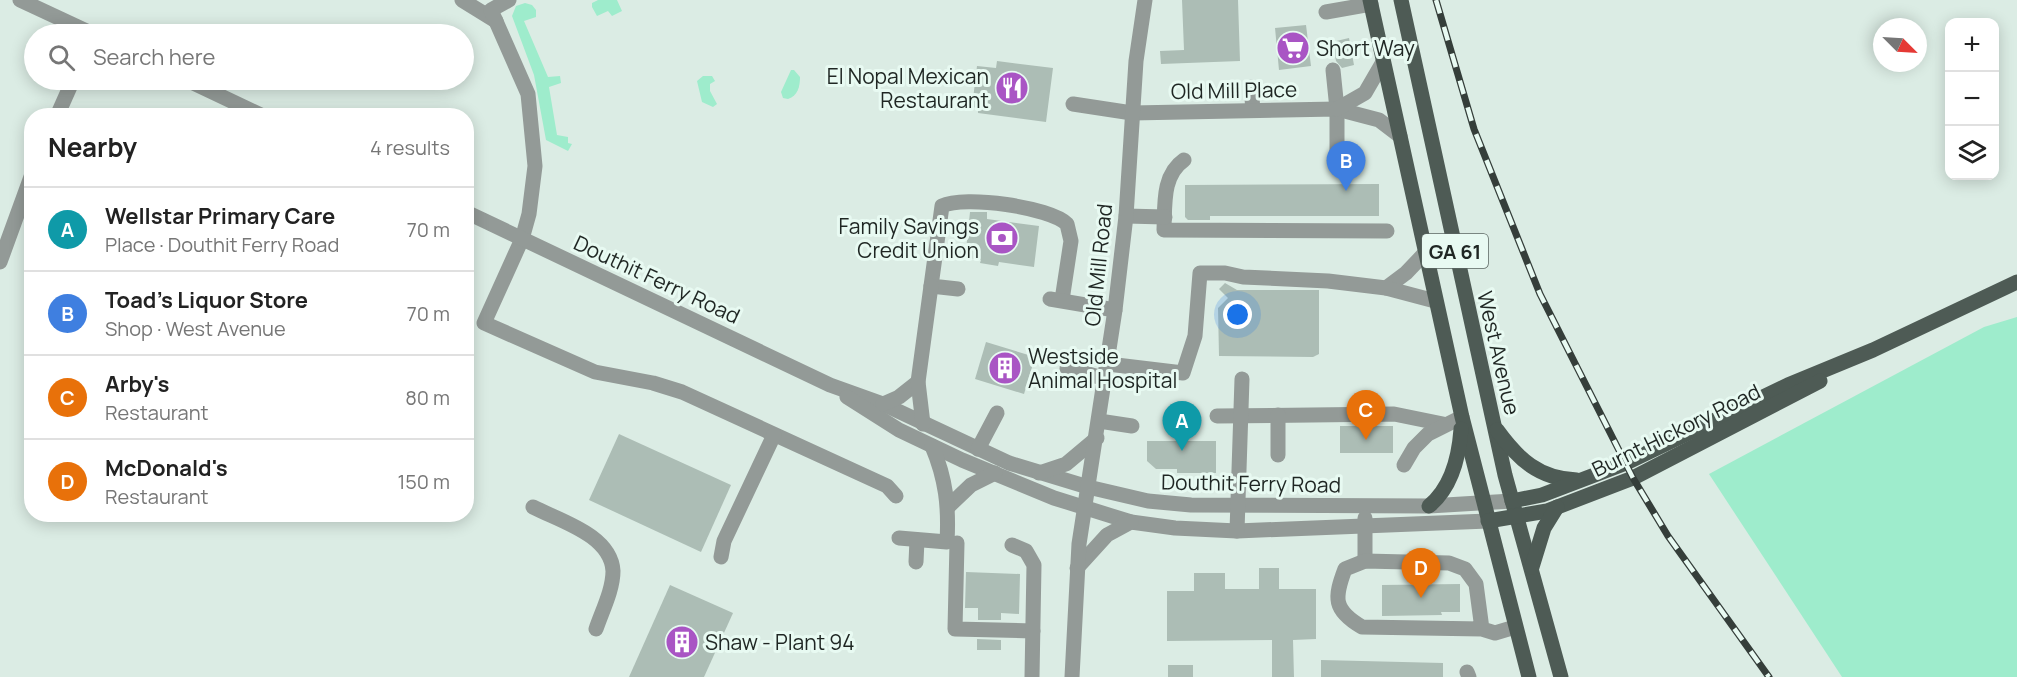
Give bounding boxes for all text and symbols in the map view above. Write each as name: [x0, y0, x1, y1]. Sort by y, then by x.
north arrow: [1873, 18, 1927, 72]
map controls: [1945, 18, 1999, 180]
button: +: [1945, 18, 1999, 72]
search box: [24, 24, 474, 90]
supermarket icon: Short Way: [1275, 30, 1311, 66]
place label: Short Way: [1316, 34, 1415, 62]
icon: search: [45, 41, 78, 74]
text: Search here: [93, 42, 215, 72]
place label: El Nopal Mexican Restaurant: [827, 62, 989, 114]
restaurant icon: El Nopal Mexican Restaurant: [994, 70, 1030, 106]
button: −: [1945, 72, 1999, 126]
street label: Old Mill Place: [1171, 75, 1297, 105]
button: layers: [1945, 126, 1999, 180]
text: Nearby: [48, 129, 137, 165]
text: 4 results: [370, 134, 450, 161]
pin: B: [1326, 142, 1366, 191]
text: Wellstar Primary Care: [105, 201, 335, 231]
street label: Old Mill Road: [1078, 202, 1118, 328]
place label: Family Savings Credit Union: [839, 212, 979, 264]
text: A: [61, 216, 74, 243]
text: 70 m: [407, 216, 450, 243]
bank icon: Family Savings Credit Union: [984, 220, 1020, 256]
street label: Douthit Ferry Road: [570, 228, 744, 330]
text: Place · Douthit Ferry Road: [105, 231, 339, 258]
road number: GA 61: [1422, 234, 1488, 268]
text: Toad's Liquor Store: [105, 285, 308, 315]
street label: West Avenue: [1471, 288, 1527, 418]
text: B: [61, 300, 74, 327]
text: 70 m: [407, 300, 450, 327]
your location: [1223, 300, 1252, 329]
text: Shop · West Avenue: [105, 315, 286, 342]
place label: Westside Animal Hospital: [1028, 342, 1177, 394]
building icon: Westside Animal Hospital: [987, 350, 1023, 386]
text: Arby's: [105, 369, 169, 399]
street label: Burnt Hickory Road: [1587, 377, 1765, 483]
text: C: [60, 384, 75, 411]
text: 80 m: [405, 384, 450, 411]
pin: C: [1346, 390, 1386, 440]
text: Restaurant: [105, 399, 209, 426]
pin: A: [1162, 402, 1202, 451]
text: McDonald's: [105, 453, 228, 483]
street label: Douthit Ferry Road: [1161, 467, 1341, 499]
text: D: [60, 468, 75, 495]
text: 150 m: [397, 468, 450, 495]
text: Restaurant: [105, 483, 209, 510]
pin: D: [1402, 548, 1440, 598]
building icon: Shaw - Plant 94: [664, 624, 700, 660]
place label: Shaw - Plant 94: [705, 628, 855, 656]

